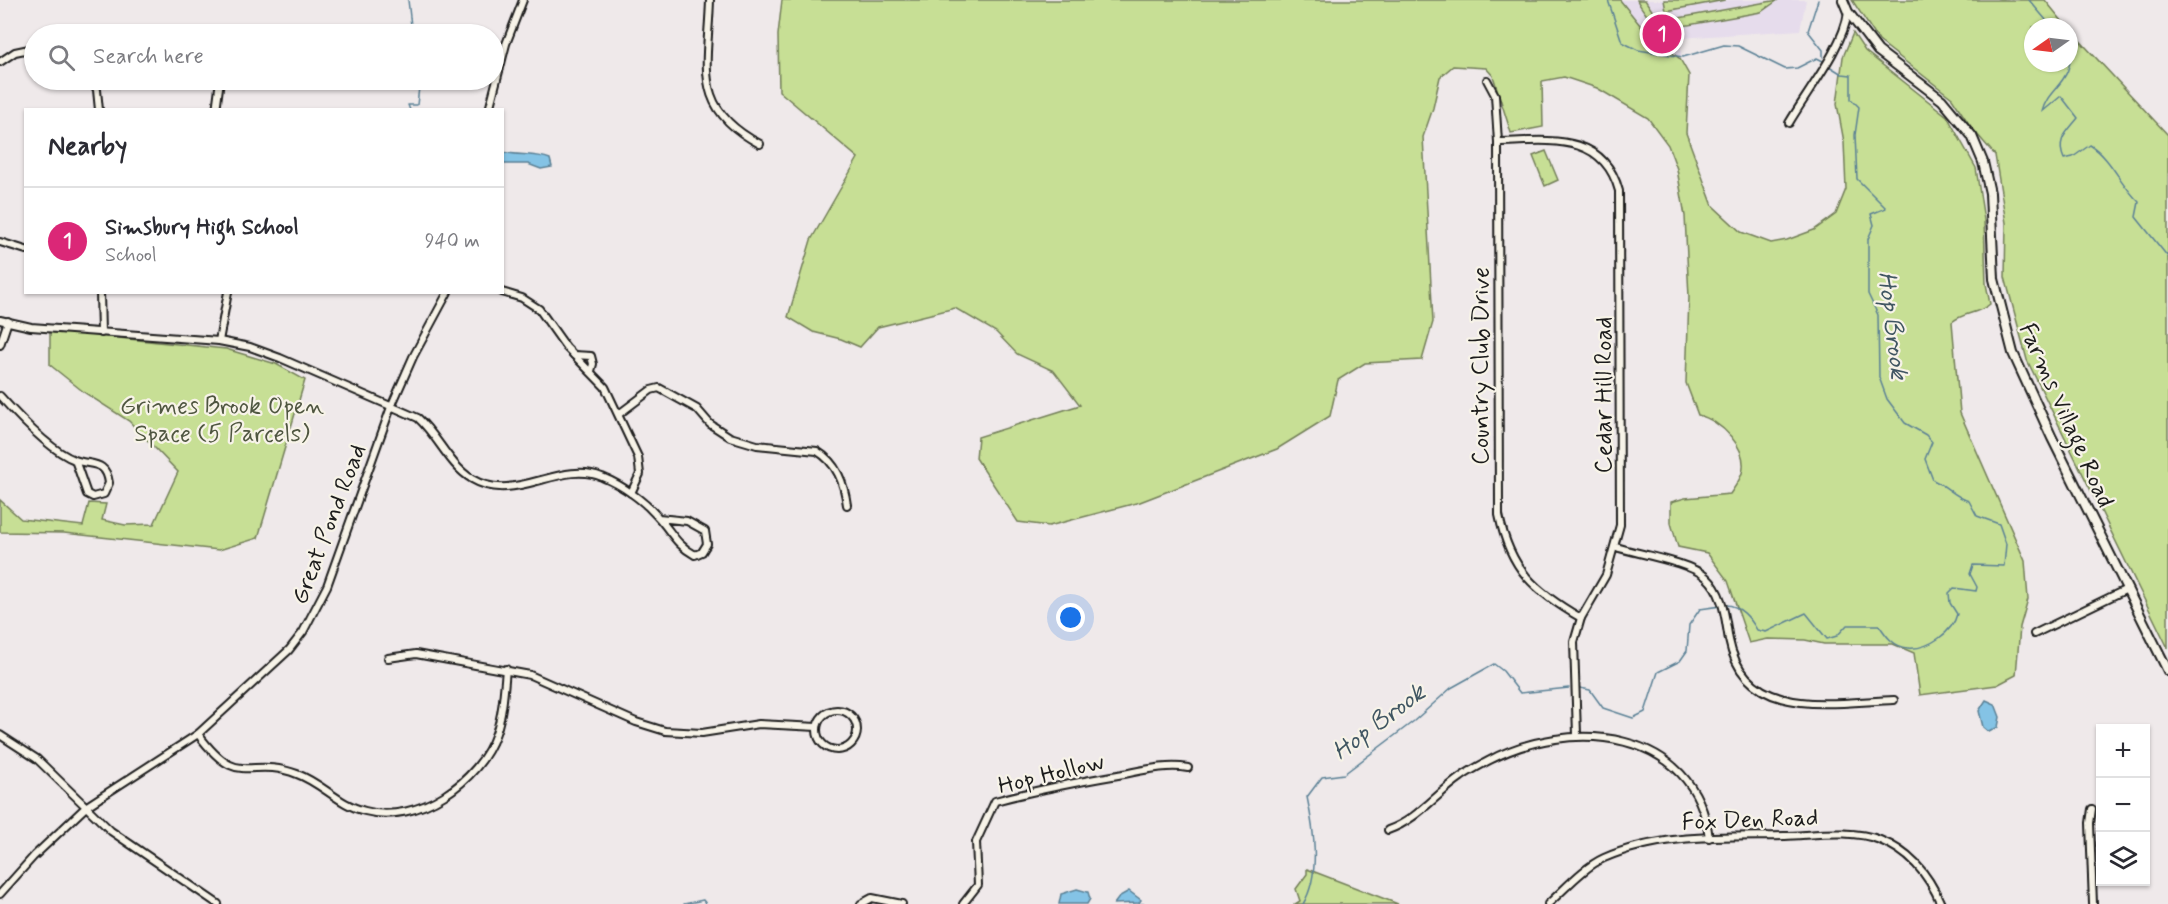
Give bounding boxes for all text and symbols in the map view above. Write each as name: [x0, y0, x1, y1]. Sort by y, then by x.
pin: 1: [1642, 12, 1682, 57]
north arrow: [2024, 18, 2078, 72]
search box: [24, 24, 504, 90]
icon: search: [45, 41, 78, 74]
text: Search here: [93, 43, 204, 71]
text: Nearby: [48, 130, 127, 164]
text: Simsbury High School: [105, 214, 299, 242]
text: 1: [63, 228, 72, 255]
text: 940 m: [425, 228, 480, 255]
text: School: [105, 242, 157, 269]
street label: Country Club Drive: [1466, 267, 1497, 465]
water label: Hop Brook: [1869, 269, 1916, 383]
street label: Cedar Hill Road: [1589, 317, 1620, 473]
street label: Farms Village Road: [2008, 318, 2120, 514]
park label: Grimes Brook Open Space (5 Parcels): [120, 391, 324, 450]
street label: Great Pond Road: [285, 440, 374, 609]
your location: [1056, 603, 1085, 632]
water label: Hop Brook: [1326, 675, 1434, 769]
map controls: [2096, 724, 2150, 886]
button: +: [2096, 724, 2150, 778]
street label: Hop Hollow: [995, 746, 1108, 803]
button: −: [2096, 778, 2150, 832]
street label: Fox Den Road: [1681, 803, 1819, 838]
button: layers: [2096, 832, 2150, 886]

